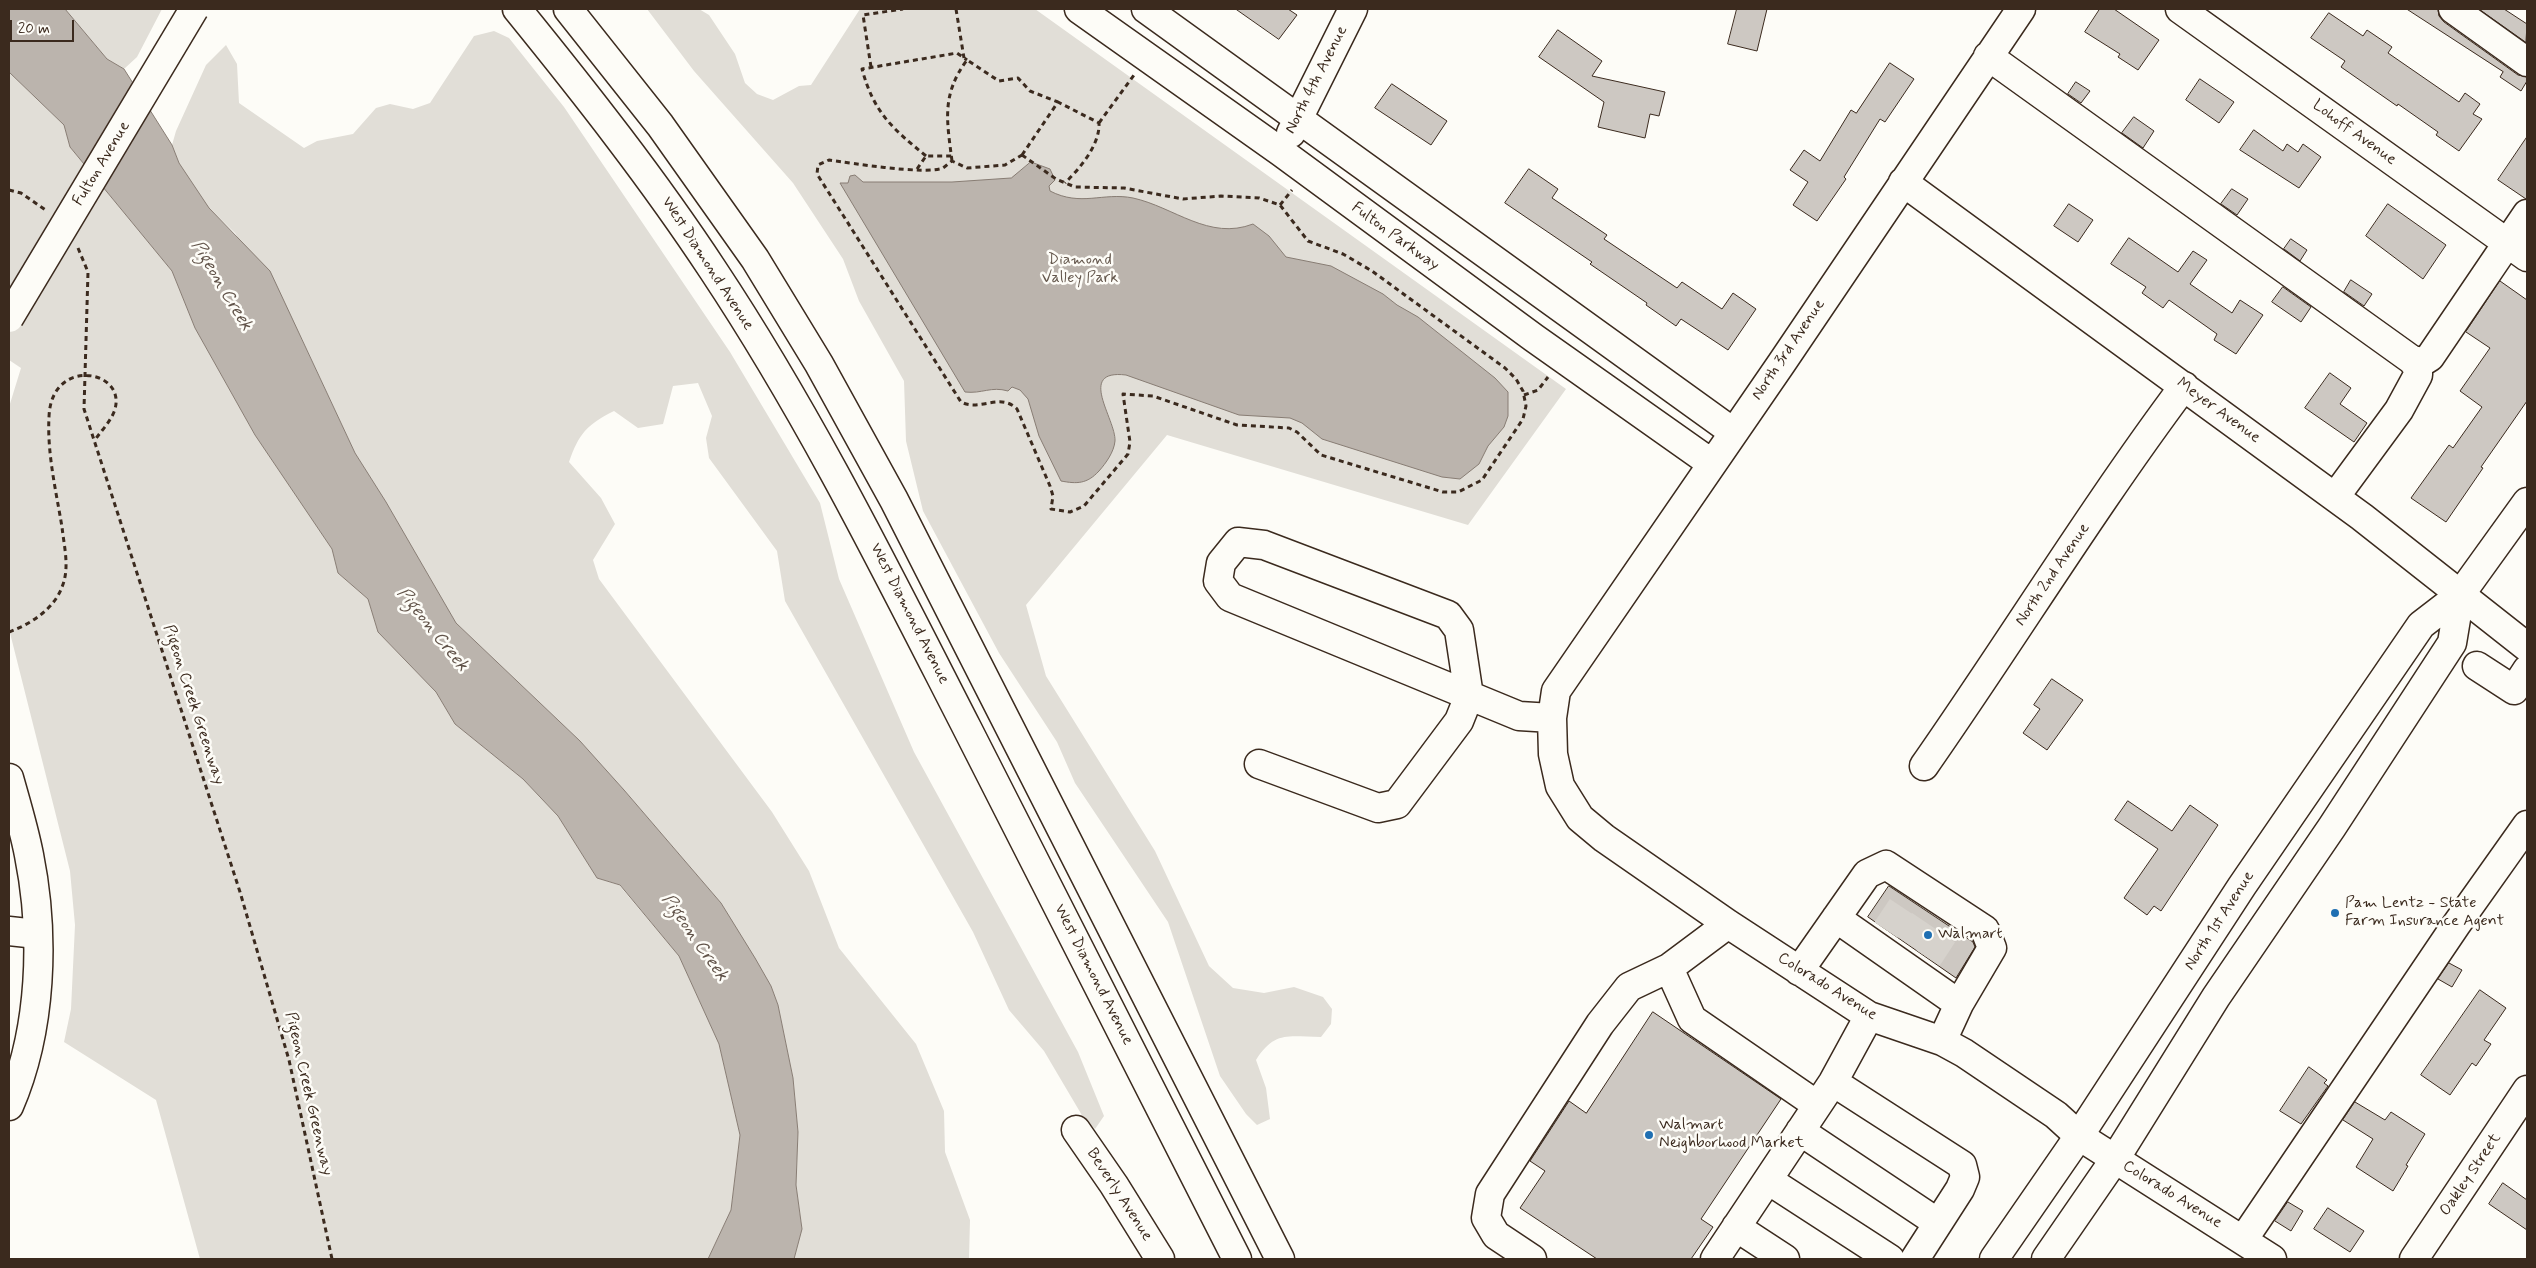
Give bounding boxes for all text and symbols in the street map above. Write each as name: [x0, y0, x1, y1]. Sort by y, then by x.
scale bar: [12, 10, 76, 42]
text: 20 m: [18, 19, 50, 39]
street label: North 4th Avenue: [1282, 23, 1352, 137]
street label: Lohoff Avenue: [2308, 96, 2400, 170]
street label: Fulton Avenue: [69, 118, 135, 210]
street label: West Diamond Avenue: [657, 194, 757, 334]
street label: Fulton Parkway: [1347, 199, 1443, 275]
water label: Pigeon Creek: [186, 237, 256, 335]
park label: Diamond Valley Park: [1042, 251, 1118, 289]
street label: North 3rd Avenue: [1748, 296, 1830, 404]
street label: Meyer Avenue: [2172, 374, 2264, 448]
street label: North 2nd Avenue: [2012, 520, 2094, 630]
street label: West Diamond Avenue: [865, 540, 953, 688]
water label: Pigeon Creek: [392, 584, 472, 676]
street label: Pigeon Creek Greenway: [158, 622, 228, 788]
street label: North 1st Avenue: [2181, 868, 2259, 974]
water label: Pigeon Creek: [656, 890, 732, 986]
place label: Pam Lentz - State Farm Insurance Agent: [2345, 894, 2504, 932]
street label: West Diamond Avenue: [1049, 901, 1137, 1049]
marker: Pam Lentz - State Farm Insurance Agent: [2329, 907, 2341, 919]
place label: Walmart: [1938, 925, 2003, 945]
marker: Walmart: [1922, 929, 1934, 941]
street label: Colorado Avenue: [1774, 949, 1880, 1025]
street label: Pigeon Creek Greenway: [280, 1010, 336, 1178]
place label: Walmart Neighborhood Market: [1659, 1116, 1804, 1154]
marker: Walmart Neighborhood Market: [1643, 1129, 1655, 1141]
street label: Oakley Street: [2436, 1130, 2506, 1220]
street label: Beverly Avenue: [1082, 1145, 1156, 1245]
street label: Colorado Avenue: [2119, 1157, 2225, 1233]

